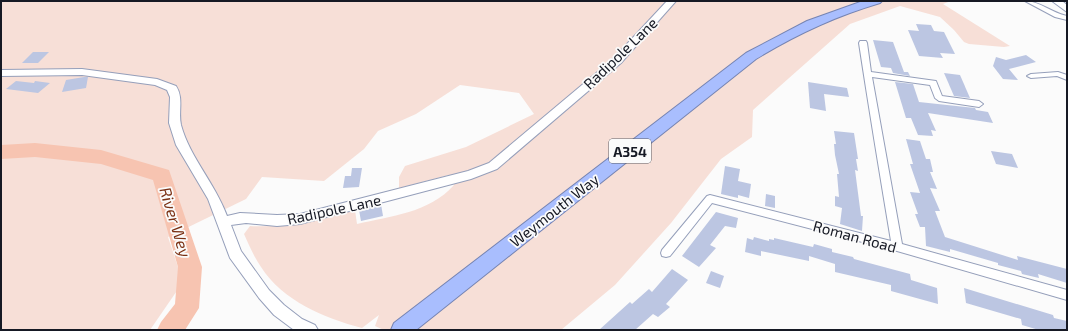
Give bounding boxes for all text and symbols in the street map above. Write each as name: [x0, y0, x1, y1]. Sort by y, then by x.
street label: Radipole Lane: [579, 13, 661, 93]
road number: A354: [609, 139, 651, 163]
street label: Weymouth Way: [506, 170, 602, 250]
water label: River Wey: [155, 185, 196, 260]
street label: Radipole Lane: [285, 190, 383, 228]
street label: Roman Road: [811, 216, 899, 256]

